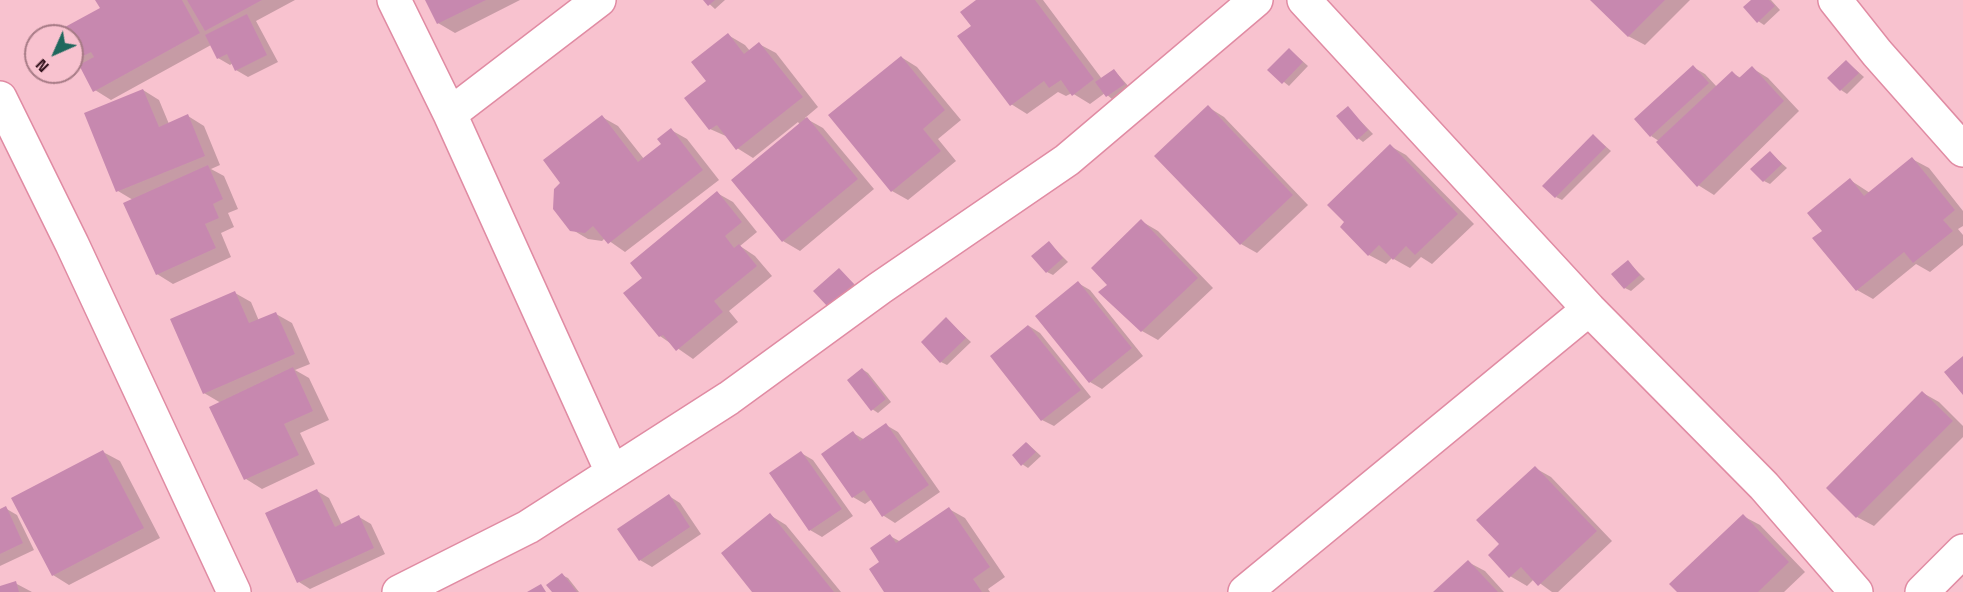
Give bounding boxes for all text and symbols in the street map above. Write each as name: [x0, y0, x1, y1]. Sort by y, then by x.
north arrow: [24, 24, 84, 84]
text: N: [31, 54, 54, 77]

